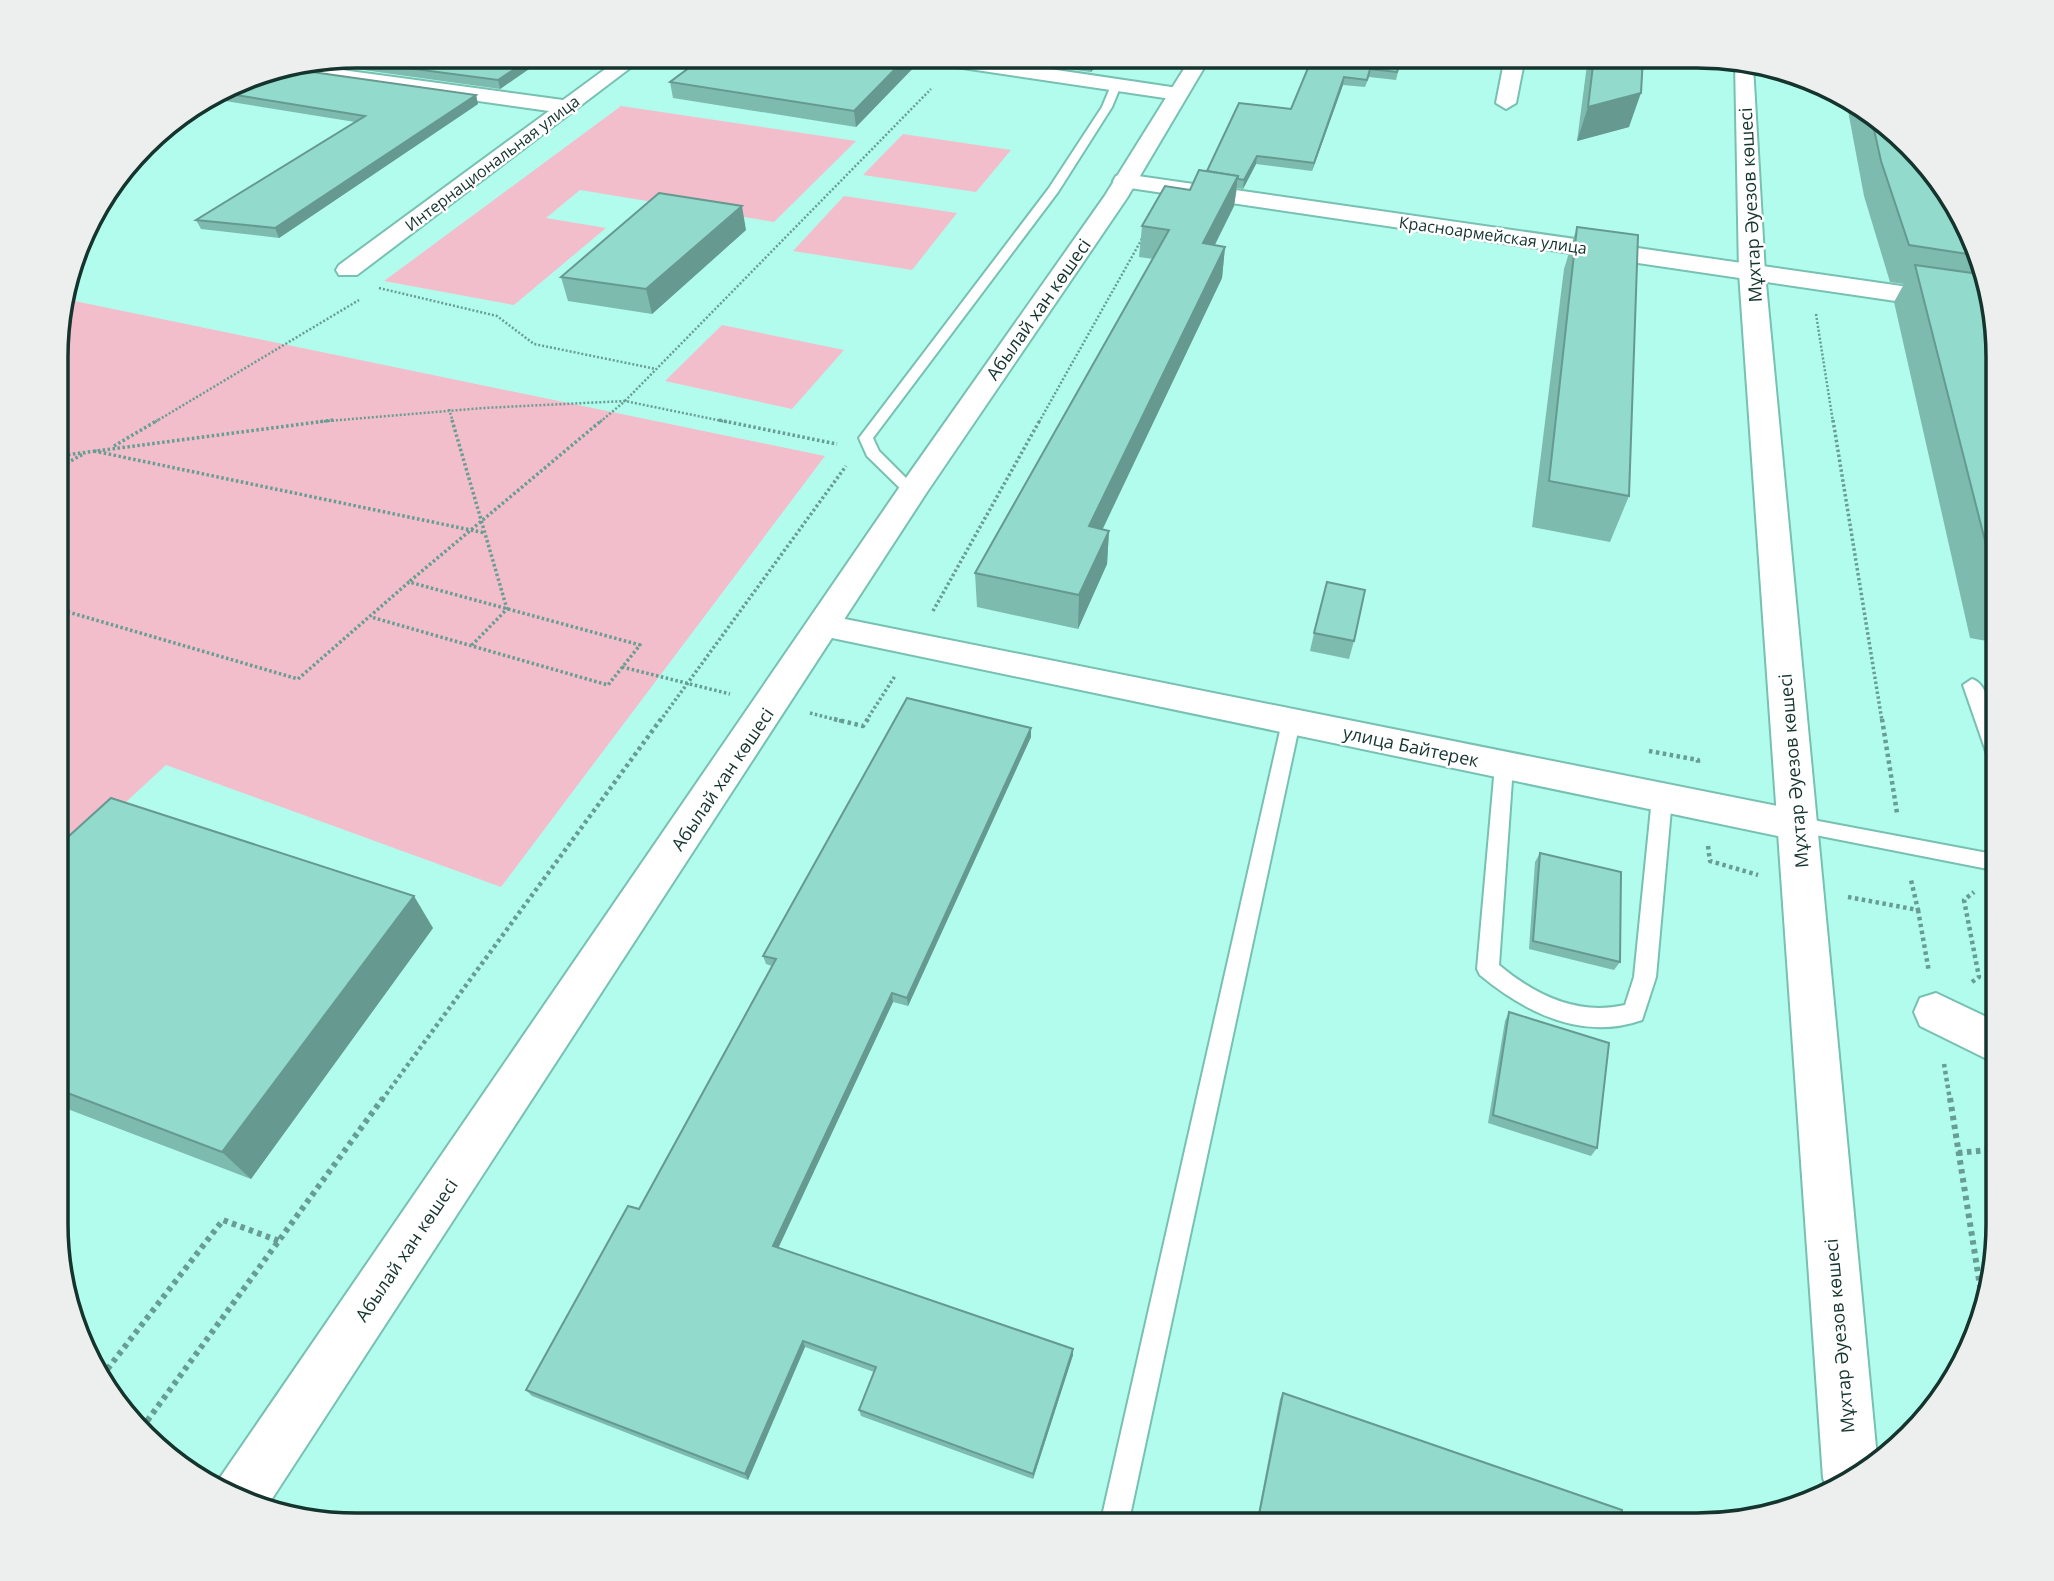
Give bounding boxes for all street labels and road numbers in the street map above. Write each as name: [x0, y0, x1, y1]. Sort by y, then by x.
street label: Интернациональная улица: [400, 90, 584, 236]
street label: Мұхтар Әуезов көшесі: [1733, 107, 1767, 303]
street label: Красноармейская улица: [1398, 211, 1588, 259]
street label: Абылай хан көшесі: [980, 234, 1096, 384]
street label: Мұхтар Әуезов көшесі: [1773, 673, 1813, 869]
street label: Абылай хан көшесі: [665, 703, 779, 855]
street label: улица Байтерек: [1341, 720, 1482, 772]
street label: Абылай хан көшесі: [349, 1174, 463, 1326]
street label: Мұхтар Әуезов көшесі: [1819, 1238, 1859, 1434]

